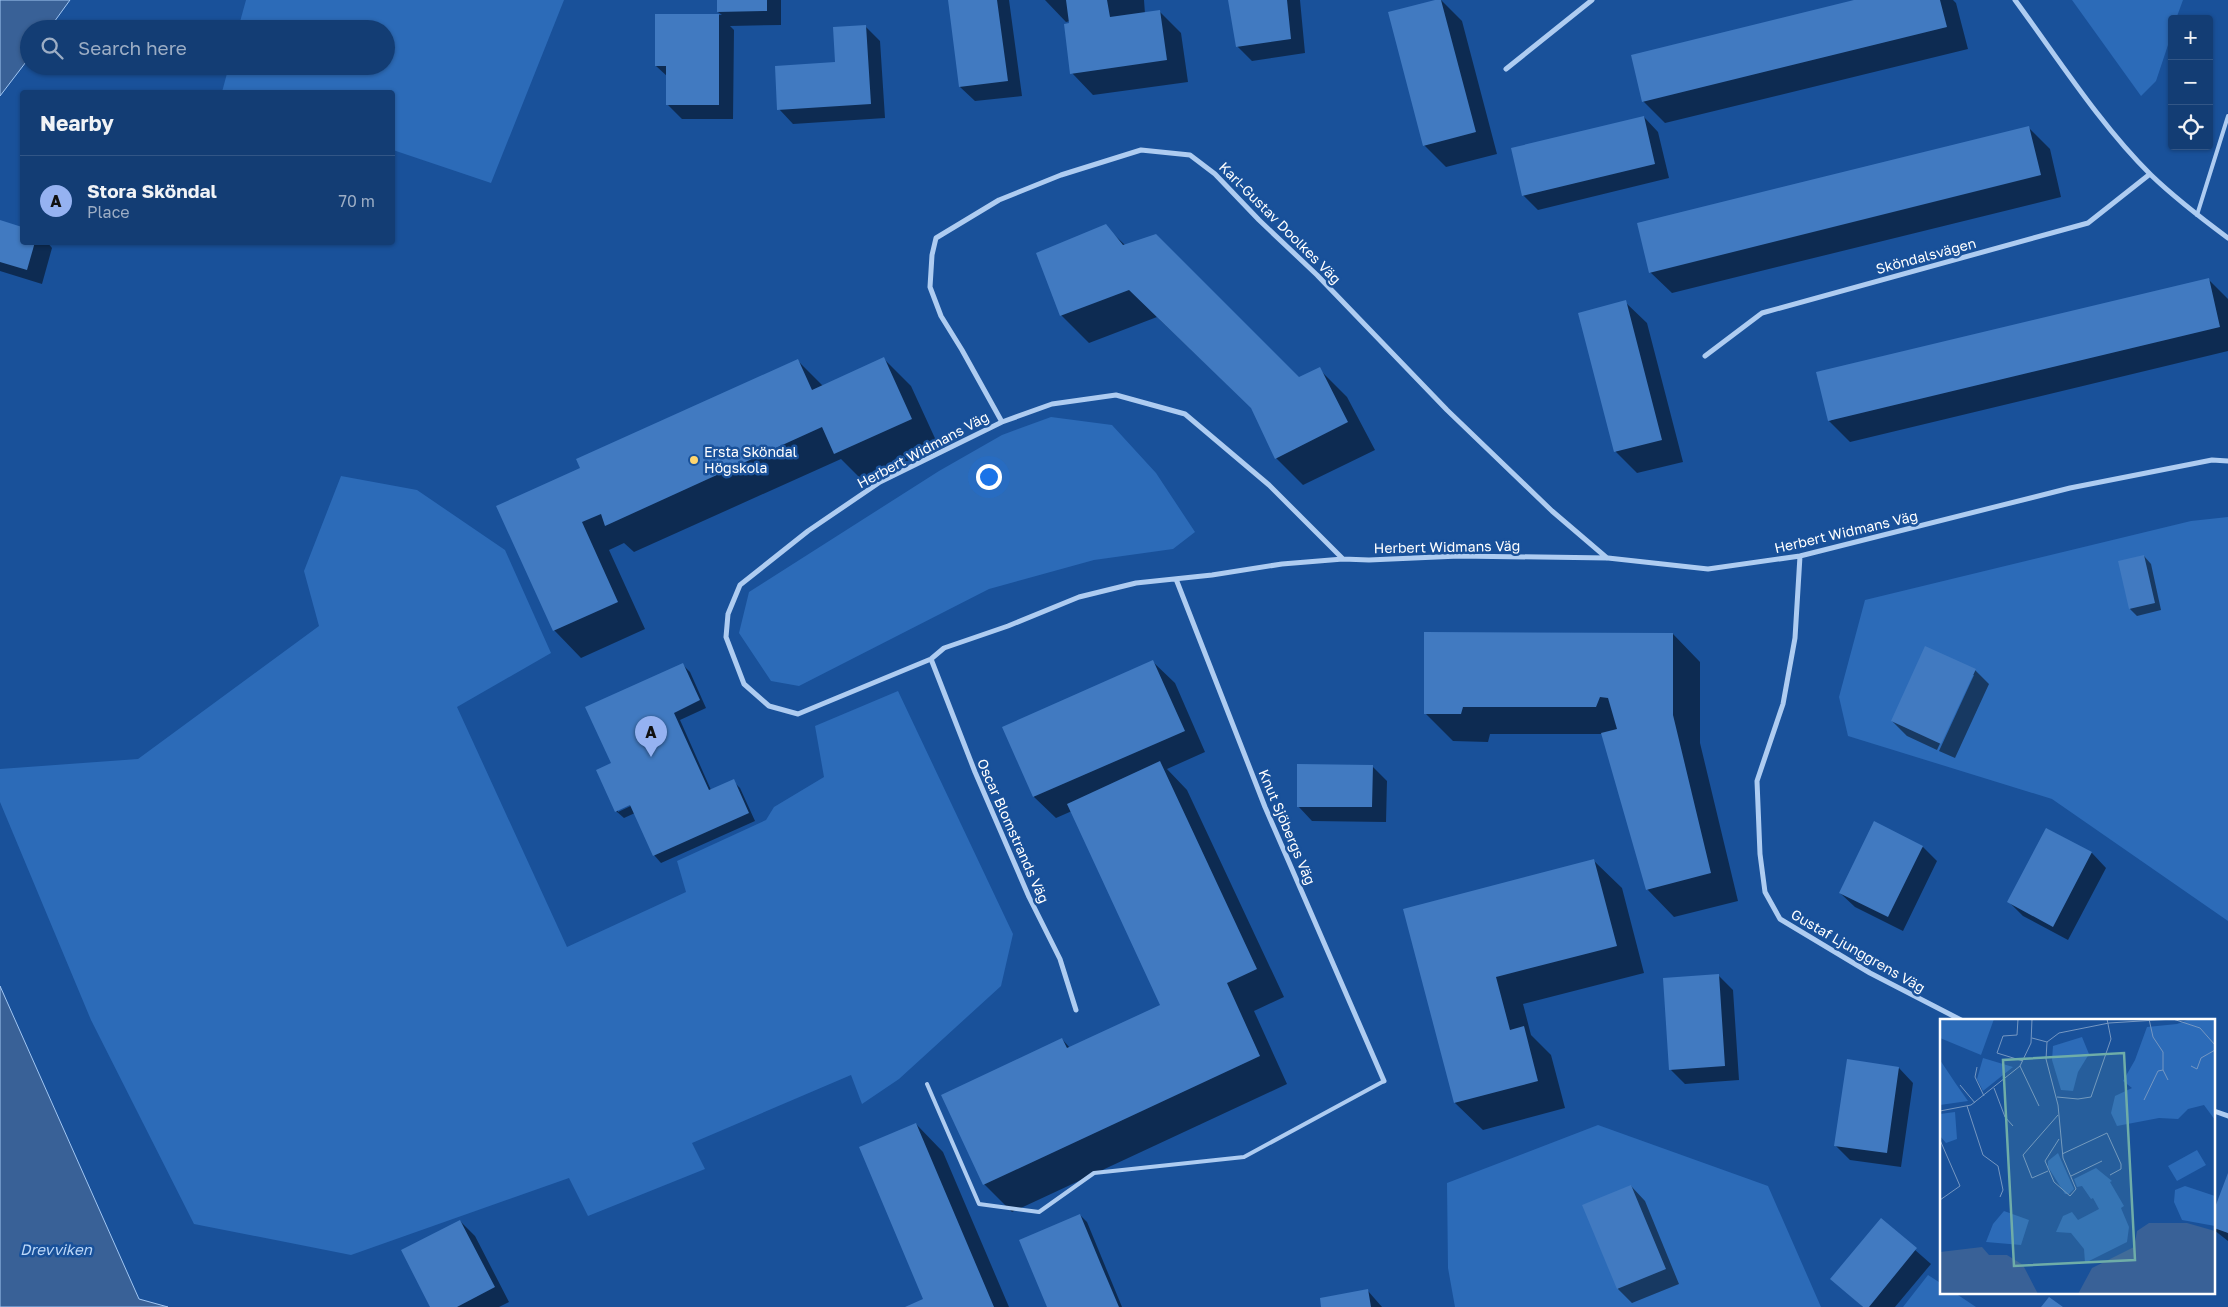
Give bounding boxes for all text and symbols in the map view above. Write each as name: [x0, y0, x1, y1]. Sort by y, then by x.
map controls: [2168, 15, 2213, 150]
button: +: [2168, 15, 2213, 60]
search box: [20, 20, 395, 75]
icon: search: [38, 34, 66, 62]
text: Search here: [78, 36, 187, 59]
button: −: [2168, 60, 2213, 105]
button: locate: [2168, 105, 2213, 150]
text: Nearby: [40, 110, 114, 136]
street label: Karl-Gustav Doolkes Väg: [1216, 158, 1345, 287]
text: Stora Sköndal: [87, 179, 217, 202]
text: A: [50, 191, 62, 211]
text: 70 m: [338, 191, 375, 211]
text: Place: [87, 202, 130, 222]
street label: Sköndalsvägen: [1874, 234, 1978, 277]
street label: Herbert Widmans Väg: [854, 408, 991, 491]
place label: Ersta Sköndal Högskola: [704, 443, 797, 476]
marker: Ersta Sköndal Högskola: [688, 454, 700, 466]
your location: [976, 464, 1002, 490]
street label: Herbert Widmans Väg: [1773, 507, 1919, 556]
street label: Herbert Widmans Väg: [1374, 537, 1520, 556]
pin: A: [635, 716, 667, 757]
street label: Oscar Blomstrands Väg: [974, 756, 1053, 906]
street label: Knut Sjöbergs Väg: [1255, 767, 1319, 887]
street label: Gustaf Ljunggrens Väg: [1788, 905, 1928, 996]
inset map: [1940, 1019, 2216, 1294]
water label: Drevviken: [20, 1240, 93, 1258]

